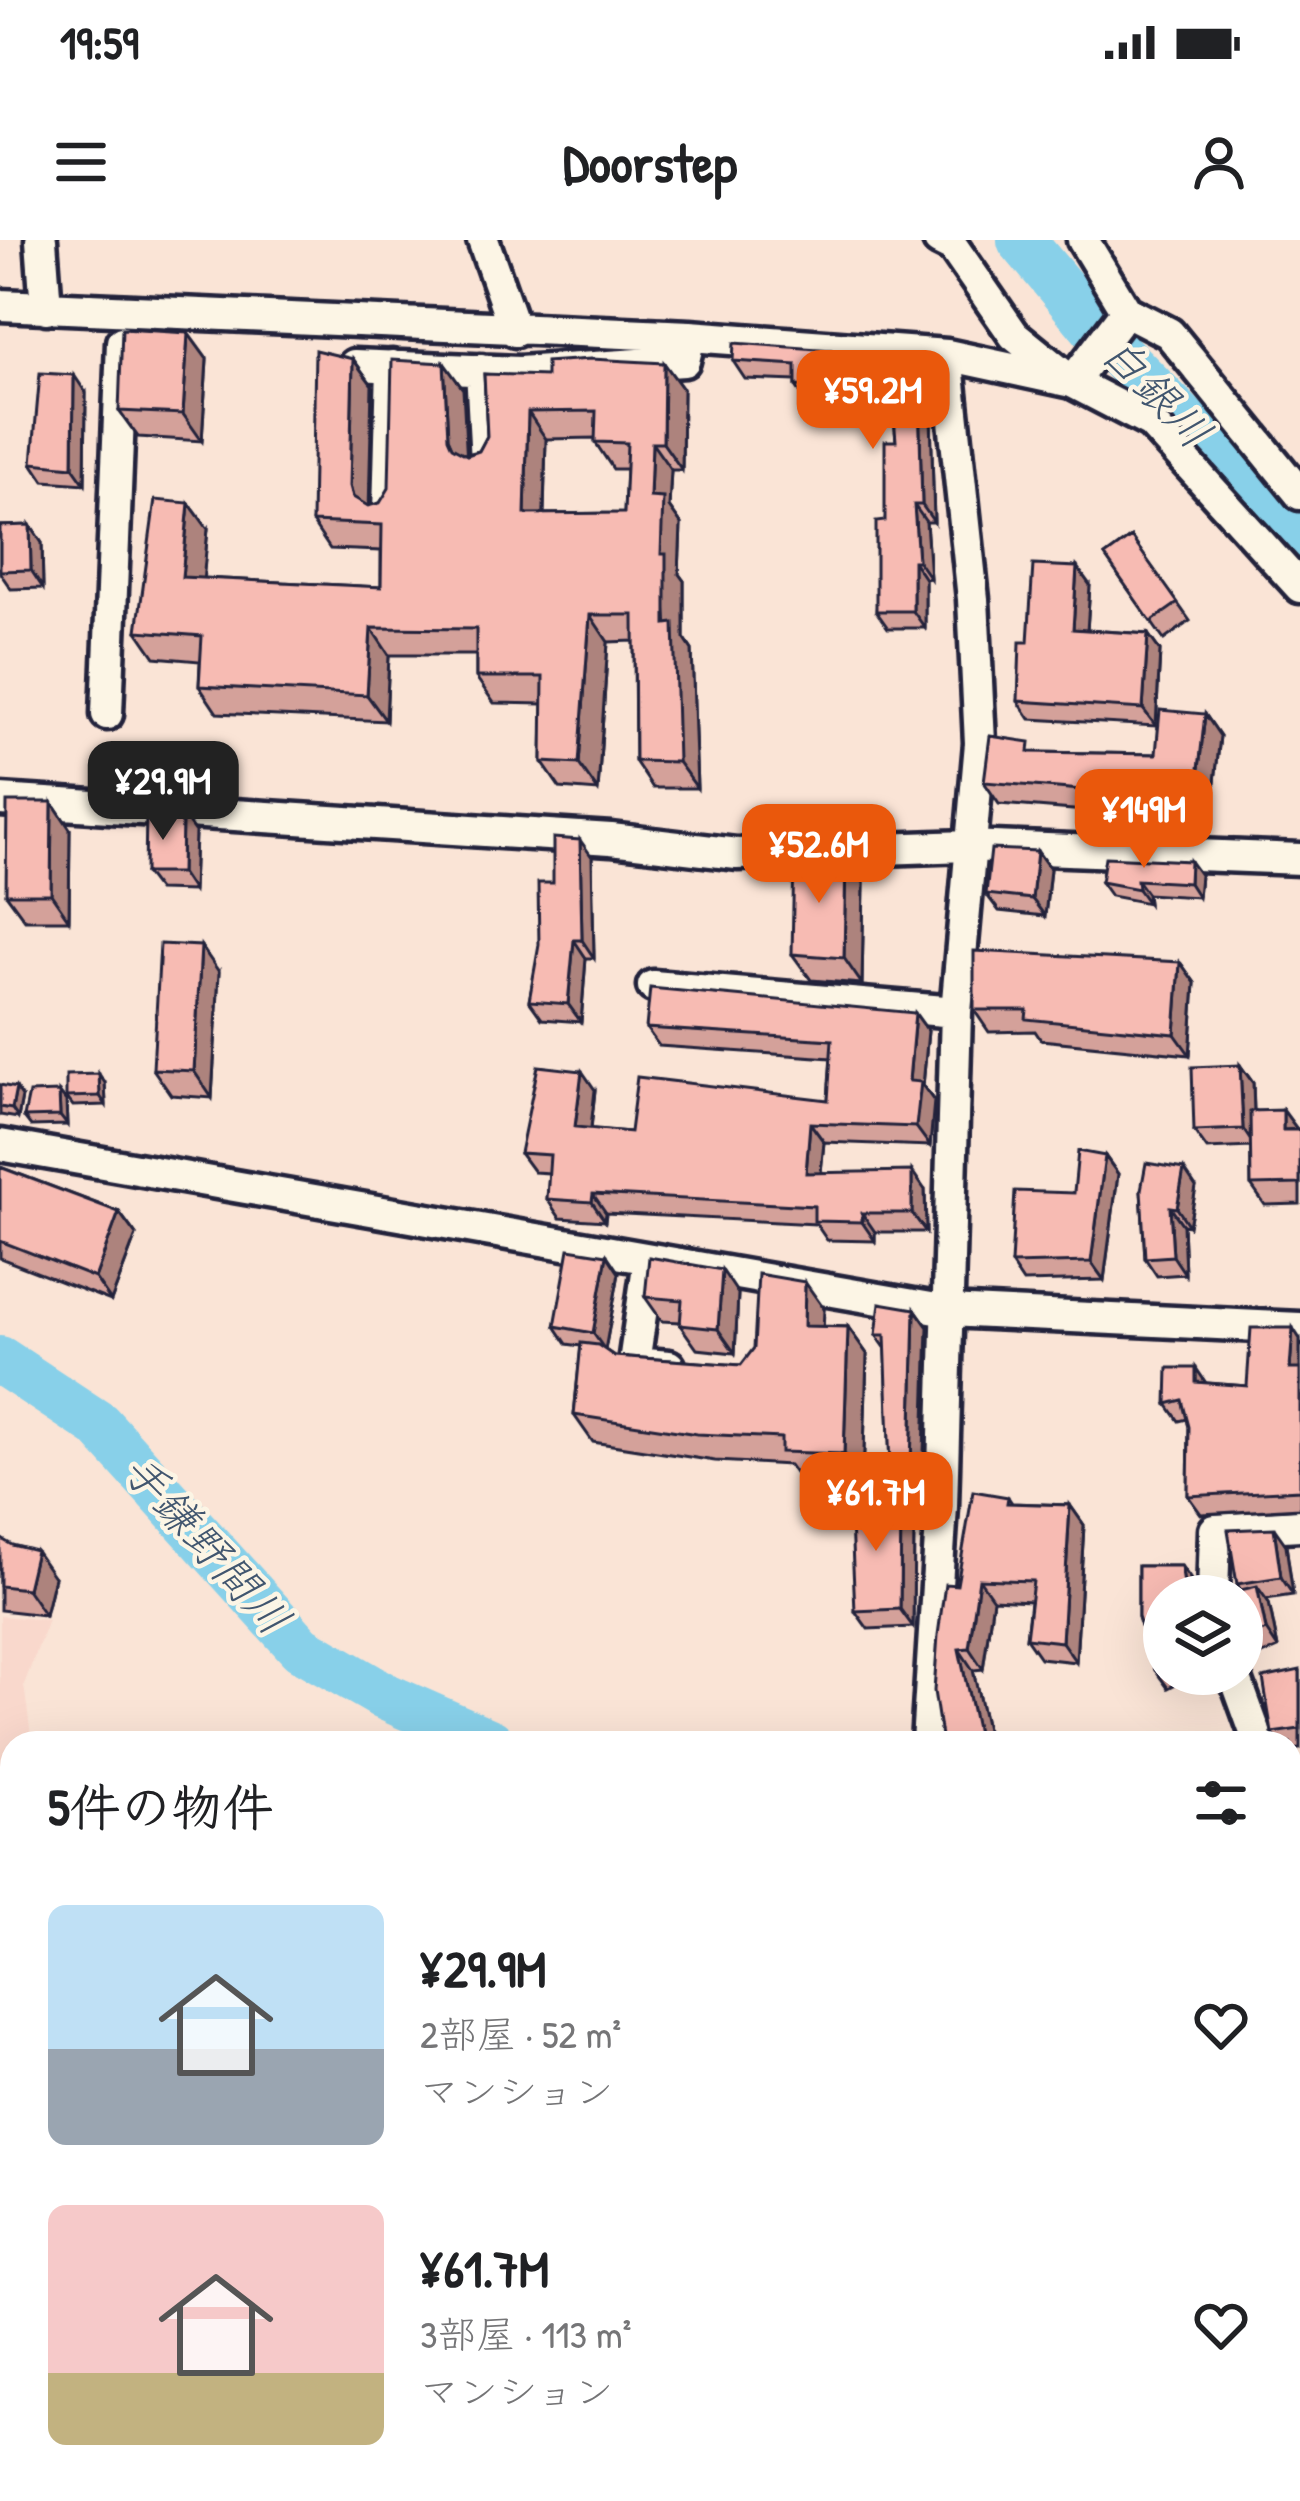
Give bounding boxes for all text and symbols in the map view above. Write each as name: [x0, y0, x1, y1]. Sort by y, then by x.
text: 19:59: [60, 12, 139, 73]
text: Doorstep: [563, 126, 737, 199]
icon: menu: [48, 129, 114, 195]
icon: person: [1186, 129, 1252, 195]
water label: 白銀川: [1089, 322, 1226, 461]
pin: ¥59.2M: [775, 350, 971, 452]
text: ¥59.2M: [824, 362, 922, 415]
pin: ¥29.9M: [65, 741, 261, 843]
text: ¥29.9M: [115, 753, 211, 806]
pin: ¥149M: [1060, 769, 1228, 871]
text: ¥149M: [1102, 781, 1186, 834]
pin: ¥52.6M: [721, 804, 917, 906]
text: ¥52.6M: [769, 816, 869, 869]
water label: 手鎌野間川: [109, 1440, 305, 1648]
pin: ¥61.7M: [778, 1452, 974, 1554]
text: ¥61.7M: [827, 1464, 925, 1517]
map controls: [1143, 1575, 1263, 1695]
button: layers: [1143, 1575, 1263, 1695]
icon: filters: [1188, 1770, 1254, 1836]
text: 5件の物件: [48, 1772, 274, 1841]
text: ¥29.9M: [420, 1934, 546, 2003]
icon: home: [144, 1953, 288, 2097]
icon: heart: [1188, 1992, 1254, 2058]
text: 2部屋 · 52 m²: [420, 2007, 621, 2060]
text: マンション: [420, 2064, 613, 2117]
text: ¥61.7M: [420, 2234, 549, 2303]
icon: home: [144, 2253, 288, 2397]
icon: heart: [1188, 2292, 1254, 2358]
text: 3部屋 · 113 m²: [420, 2307, 631, 2360]
text: マンション: [420, 2364, 613, 2417]

